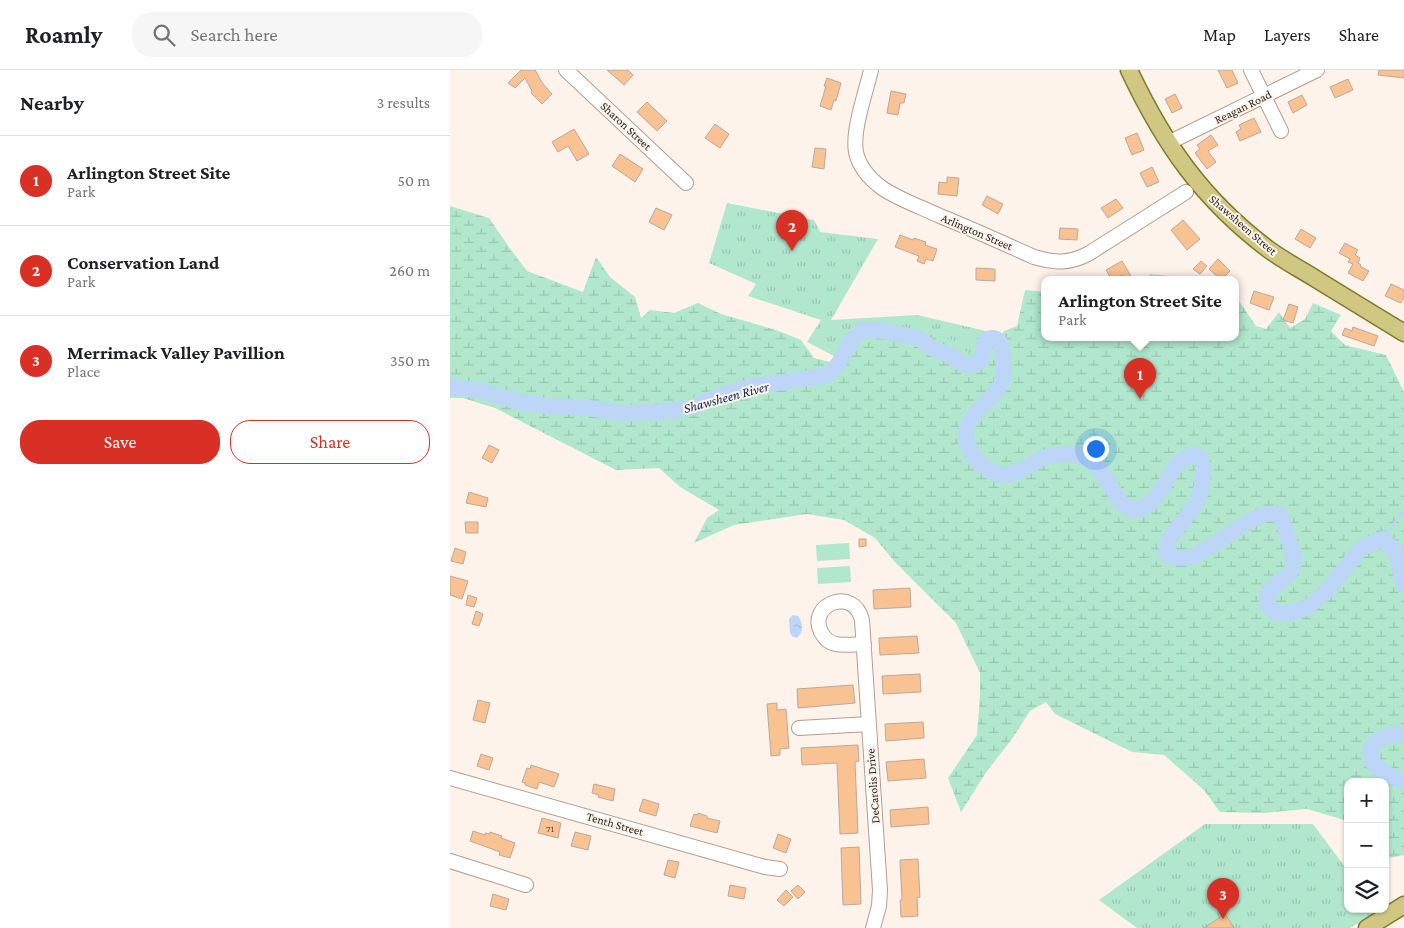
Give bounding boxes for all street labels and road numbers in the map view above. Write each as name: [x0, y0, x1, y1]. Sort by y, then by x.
street label: Reagan Road: [1212, 87, 1274, 127]
street label: Sharon Street: [598, 99, 655, 154]
street label: Shawsheen Street: [1206, 192, 1280, 259]
street label: Arlington Street: [939, 211, 1016, 254]
street label: DeCarolis Drive: [863, 748, 883, 824]
street label: Tenth Street: [585, 809, 646, 839]

